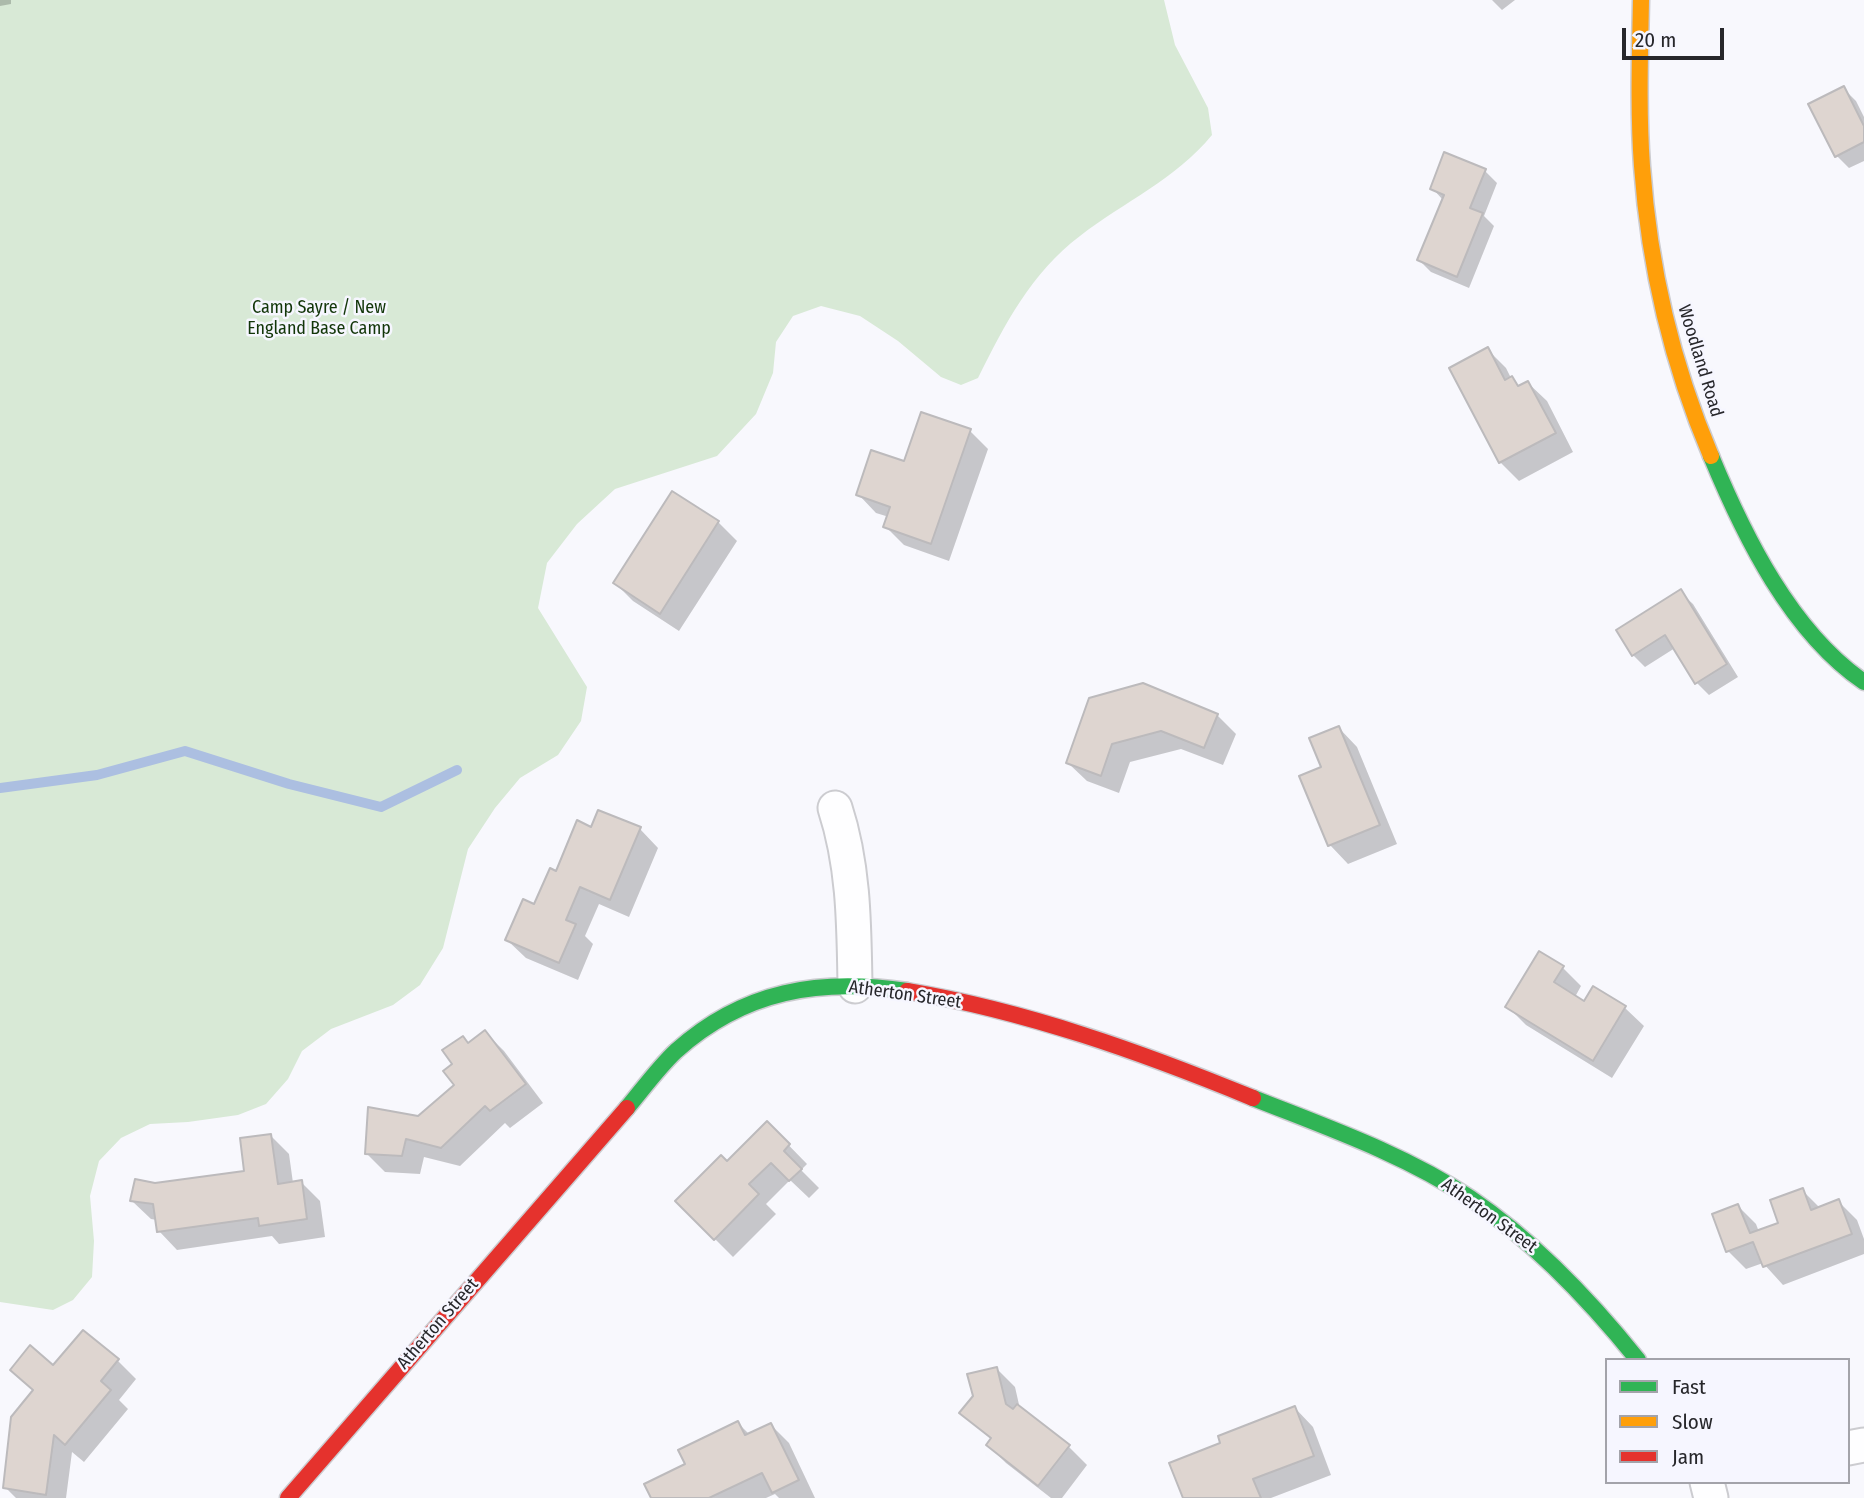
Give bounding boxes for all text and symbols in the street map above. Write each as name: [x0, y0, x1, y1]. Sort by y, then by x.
scale bar: [1626, 14, 1728, 58]
text: 20 m: [1635, 27, 1676, 53]
park label: Camp Sayre / New England Base Camp: [247, 297, 391, 340]
street label: Woodland Road: [1673, 302, 1727, 420]
street label: Atherton Street: [848, 976, 962, 1014]
street label: Atherton Street: [1437, 1174, 1541, 1258]
street label: Atherton Street: [393, 1274, 483, 1374]
legend: [1605, 1358, 1850, 1484]
text: Fast: [1672, 1374, 1706, 1400]
text: Slow: [1672, 1409, 1713, 1435]
text: Jam: [1672, 1444, 1704, 1470]

